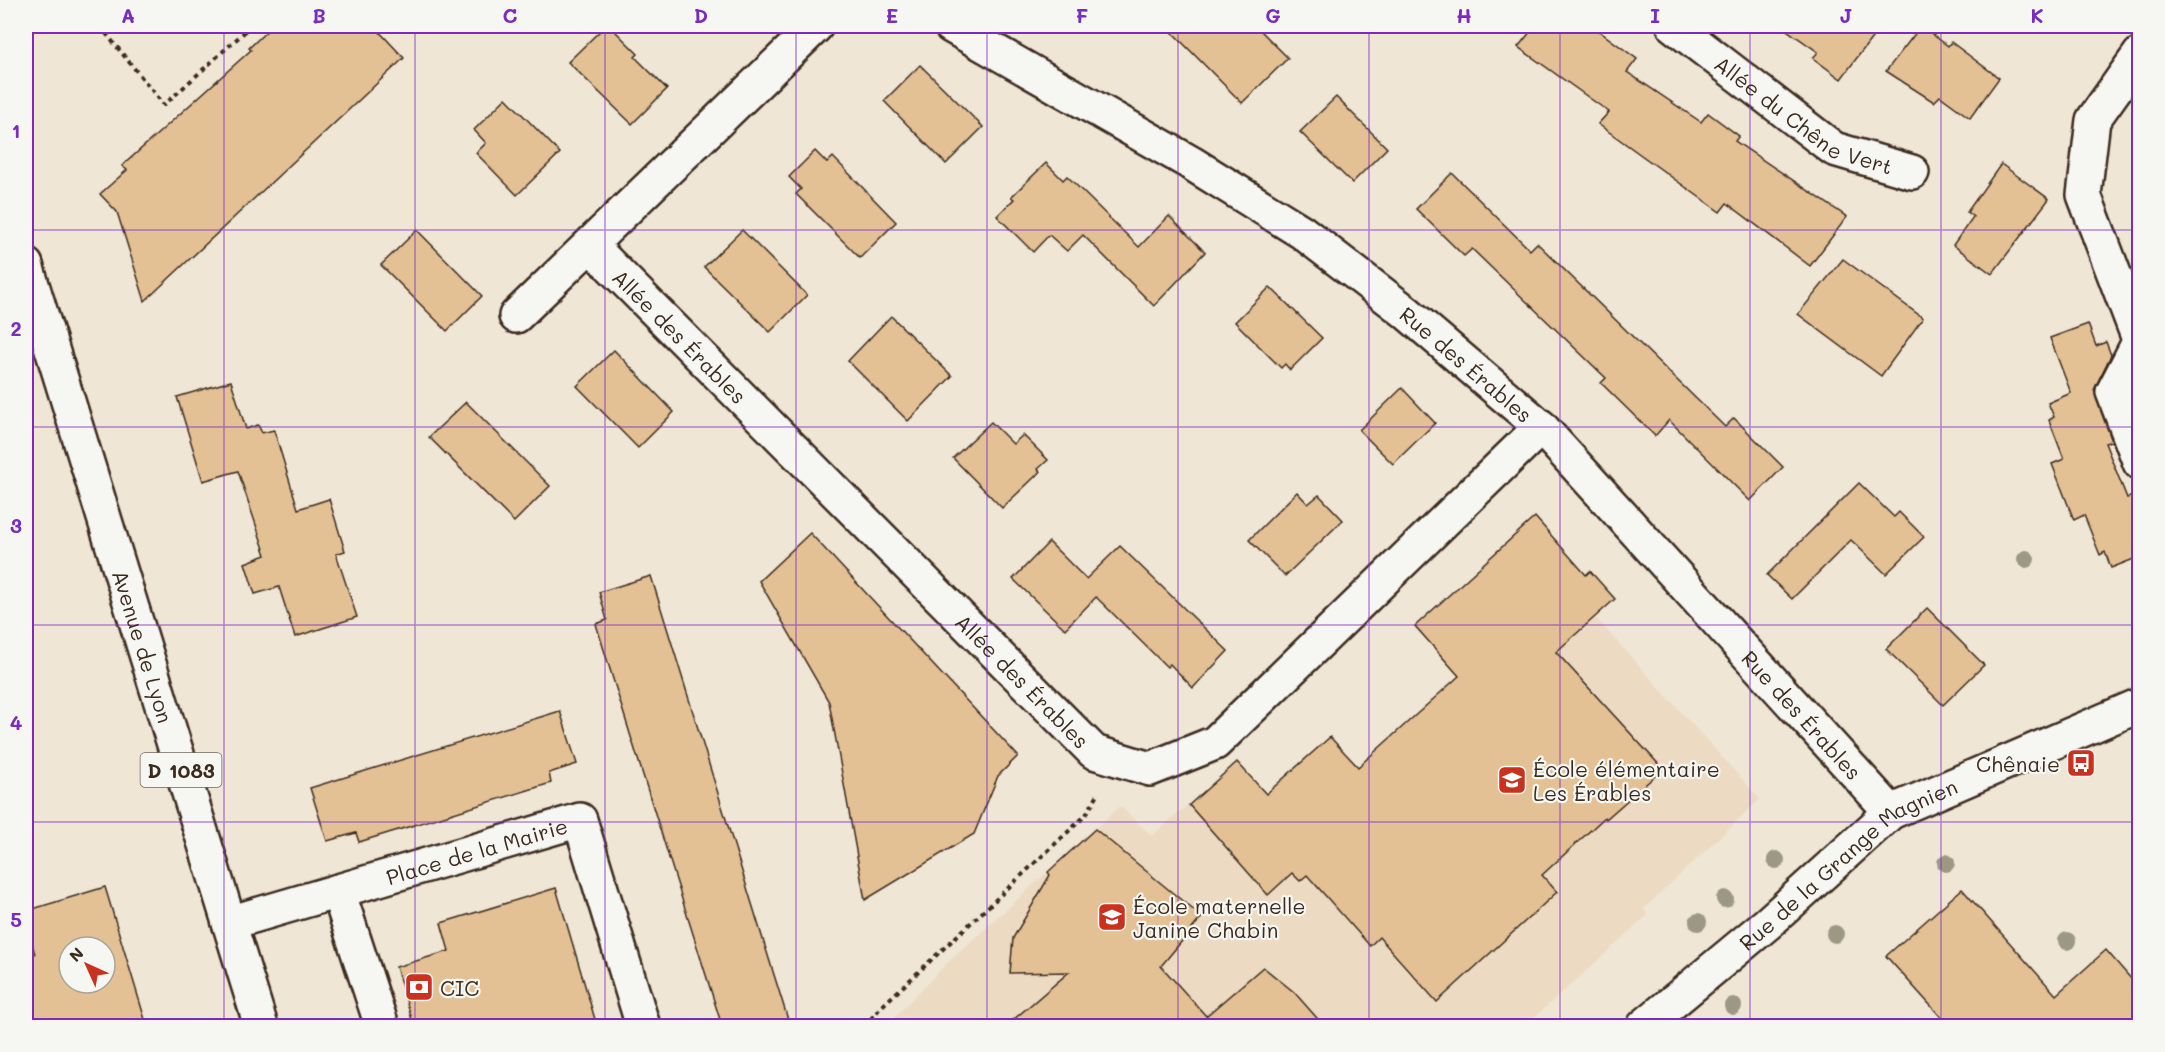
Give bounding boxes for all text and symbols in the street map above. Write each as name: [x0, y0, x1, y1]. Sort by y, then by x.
text: A: [121, 2, 135, 28]
text: B: [312, 2, 326, 28]
text: C: [503, 2, 518, 28]
text: D: [694, 2, 708, 28]
text: E: [886, 2, 898, 28]
text: F: [1076, 2, 1089, 28]
text: G: [1265, 2, 1281, 28]
text: H: [1456, 2, 1472, 28]
text: I: [1650, 2, 1660, 28]
text: J: [1839, 2, 1853, 28]
text: K: [2030, 2, 2044, 28]
street label: Allée du Chêne Vert: [1710, 49, 1896, 179]
text: 1: [12, 117, 20, 143]
street label: Allée des Érables: [608, 263, 753, 409]
street label: Rue des Érables: [1395, 300, 1538, 428]
text: 2: [10, 315, 22, 341]
text: 3: [10, 512, 22, 538]
street label: Avenue de Lyon: [107, 566, 180, 726]
street label: Allée des Érables: [950, 608, 1095, 753]
street label: Rue des Érables: [1737, 644, 1868, 785]
text: 4: [10, 709, 23, 735]
bus stop icon: Chênaie: [2065, 747, 2097, 779]
place label: Chênaie: [1976, 750, 2060, 777]
road number: D 1083: [140, 753, 222, 787]
place label: École élémentaire Les Érables: [1533, 755, 1720, 806]
school or university icon: École élémentaire Les Érables: [1496, 764, 1528, 796]
street label: Rue de la Grange Magnien: [1733, 772, 1961, 955]
street label: Place de la Mairie: [383, 811, 570, 890]
place label: École maternelle Janine Chabin: [1133, 892, 1306, 943]
school or university icon: École maternelle Janine Chabin: [1096, 901, 1128, 933]
text: 5: [10, 906, 22, 932]
north arrow: [57, 935, 117, 995]
text: N: [64, 942, 88, 966]
bank icon: CIC: [403, 971, 435, 1003]
place label: CIC: [440, 974, 479, 1001]

